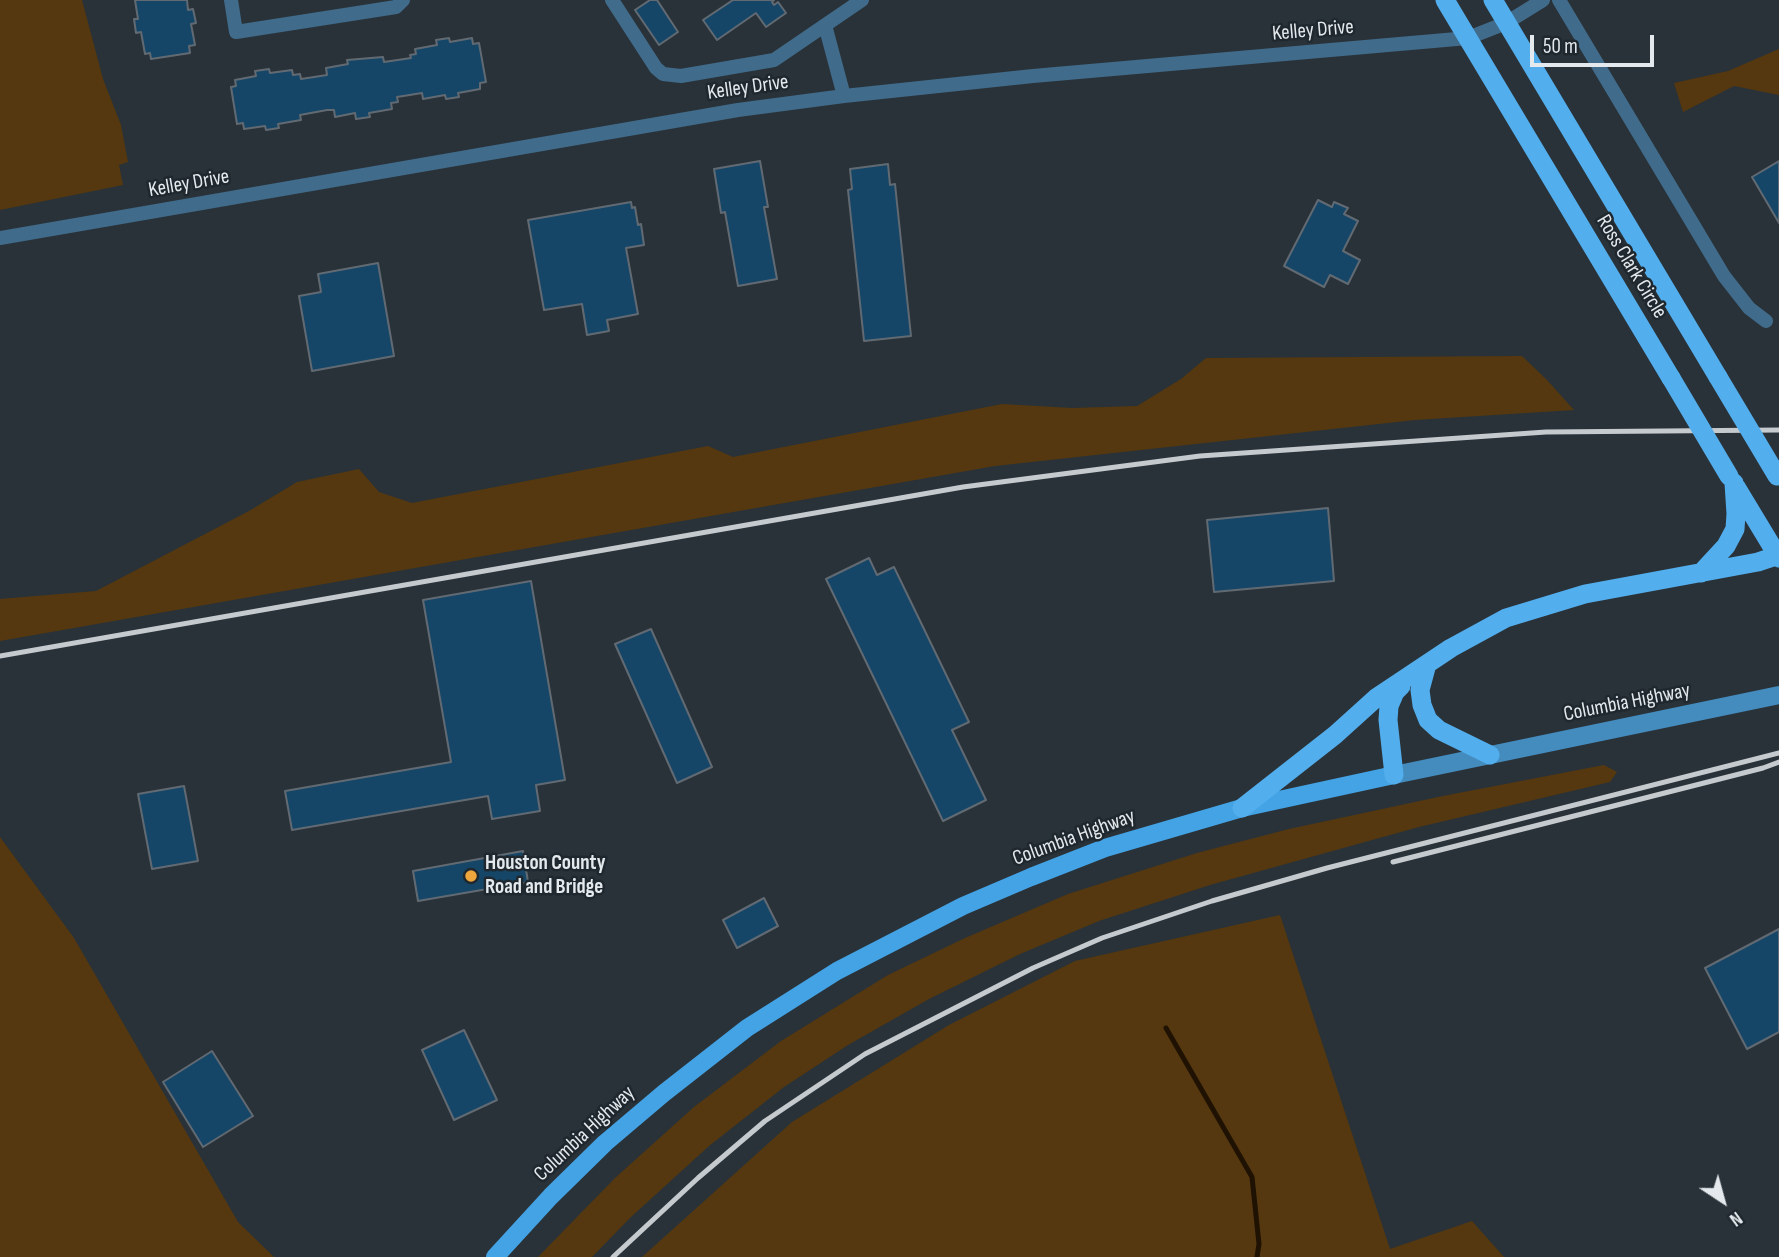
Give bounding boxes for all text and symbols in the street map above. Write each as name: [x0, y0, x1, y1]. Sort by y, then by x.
street label: Kelley Drive: [1271, 15, 1355, 47]
scale bar: [1534, 21, 1658, 65]
text: 50 m: [1543, 34, 1578, 59]
street label: Kelley Drive: [706, 70, 790, 106]
street label: Kelley Drive: [147, 164, 231, 204]
street label: Ross Clark Circle: [1590, 211, 1672, 323]
street label: Columbia Highway: [1562, 678, 1692, 728]
street label: Columbia Highway: [1009, 804, 1139, 872]
place label: Houston County Road and Bridge: [485, 851, 605, 901]
marker: Houston County Road and Bridge: [463, 868, 479, 884]
street label: Columbia Highway: [529, 1081, 641, 1187]
north arrow: [1688, 1166, 1758, 1236]
text: N: [1725, 1206, 1747, 1231]

